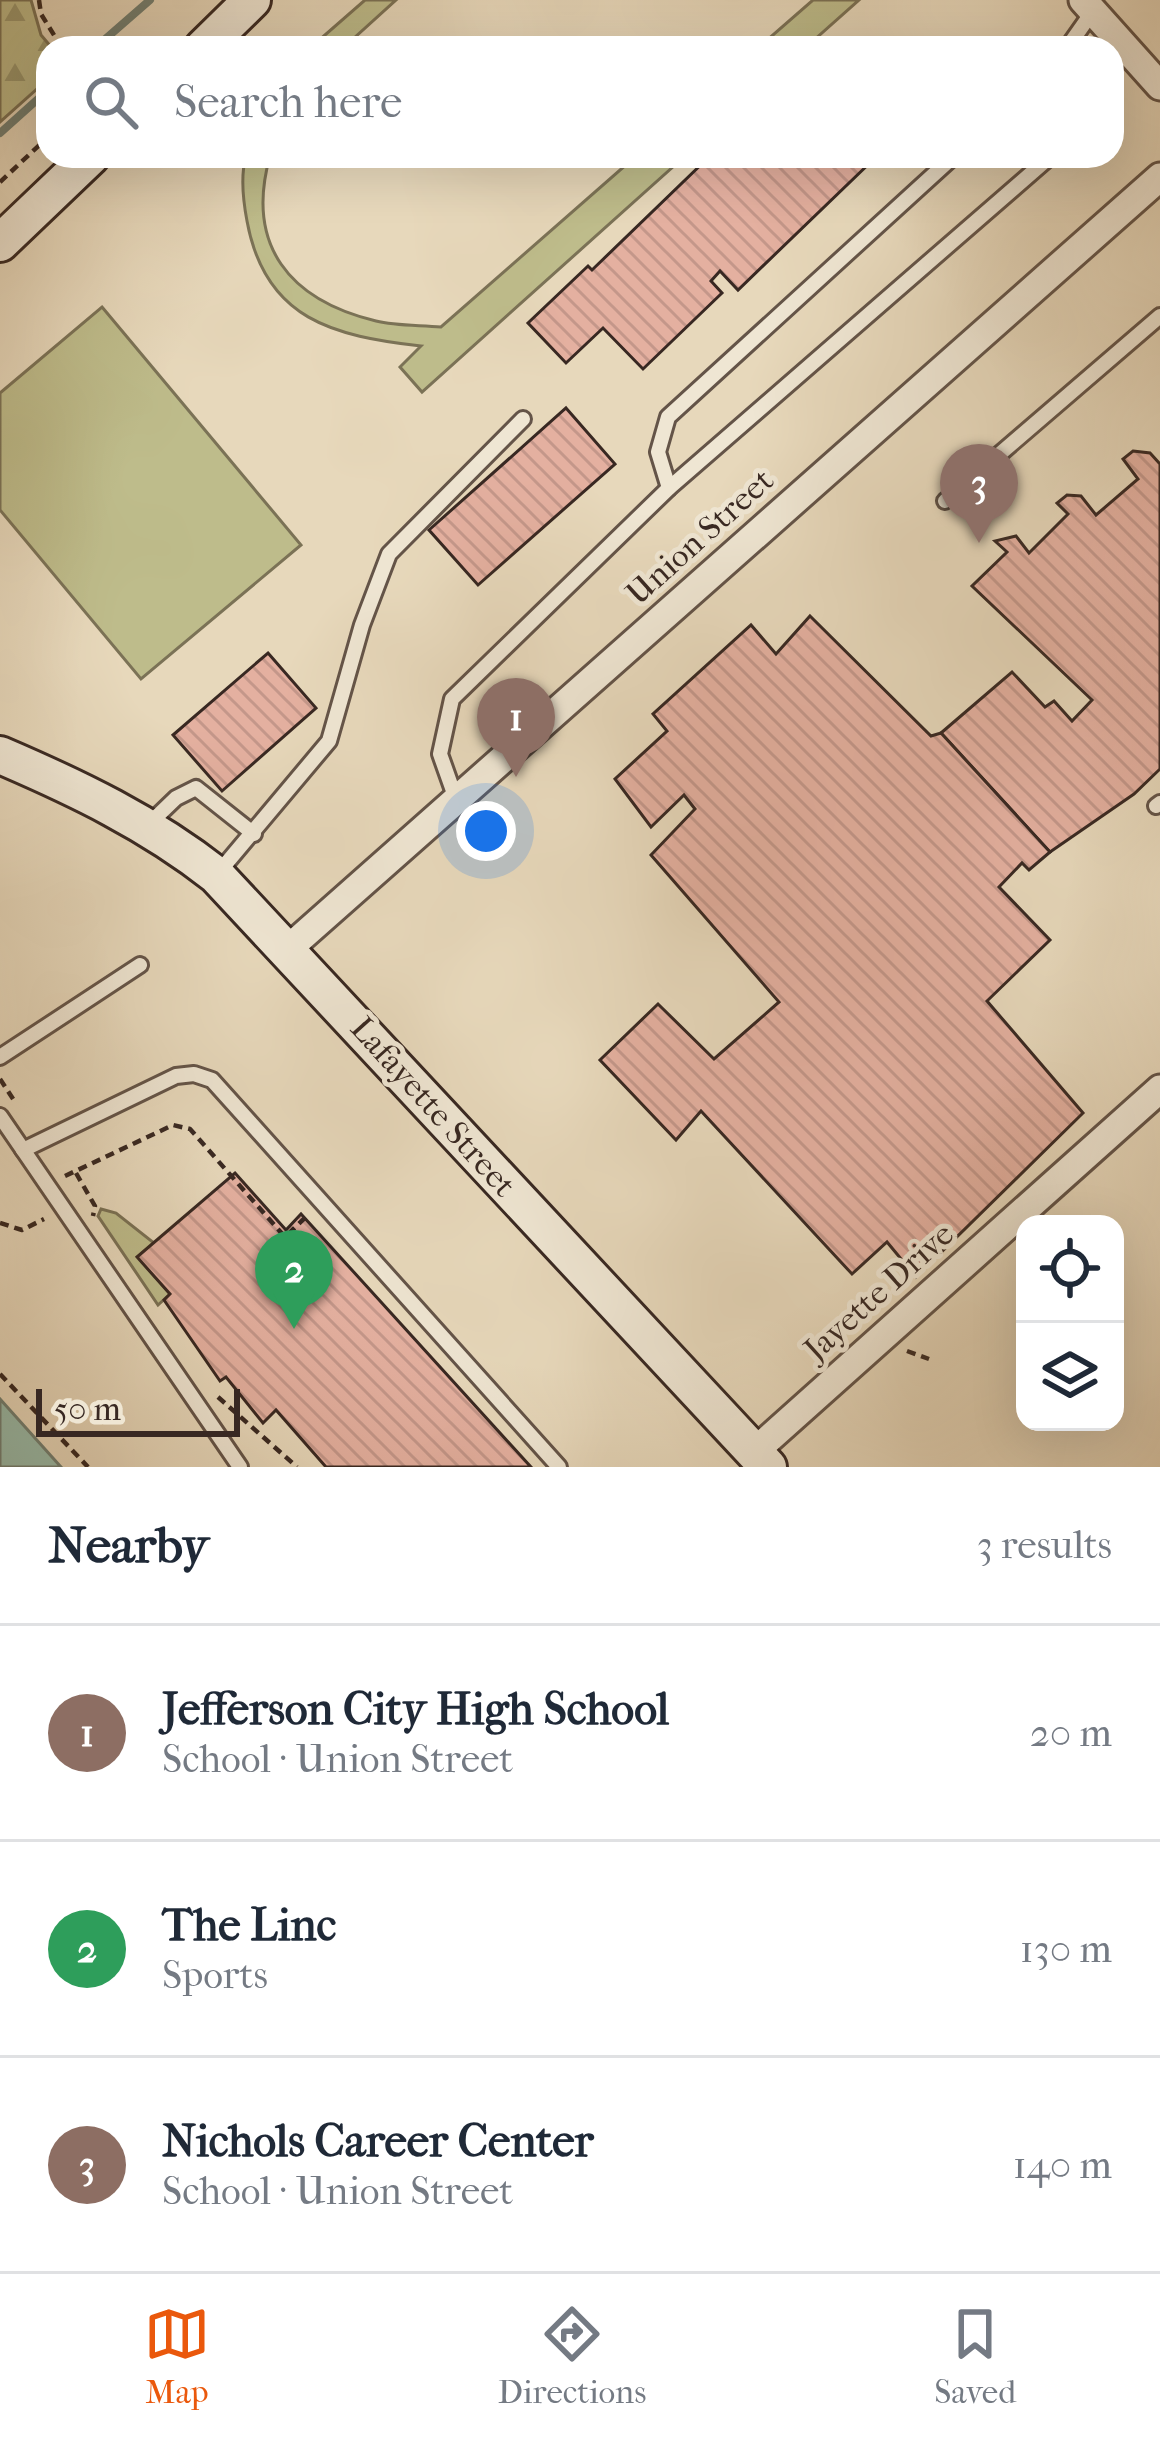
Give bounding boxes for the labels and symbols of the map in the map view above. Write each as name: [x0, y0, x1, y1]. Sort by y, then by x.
pin: 3: [940, 444, 1018, 543]
street label: Union Street: [619, 461, 782, 613]
pin: 1: [477, 678, 555, 777]
your location: [456, 801, 516, 861]
street label: Lafayette Street: [342, 1009, 524, 1205]
street label: Jayette Drive: [794, 1215, 962, 1371]
pin: 2: [255, 1230, 333, 1329]
scale bar: [36, 1383, 240, 1436]

